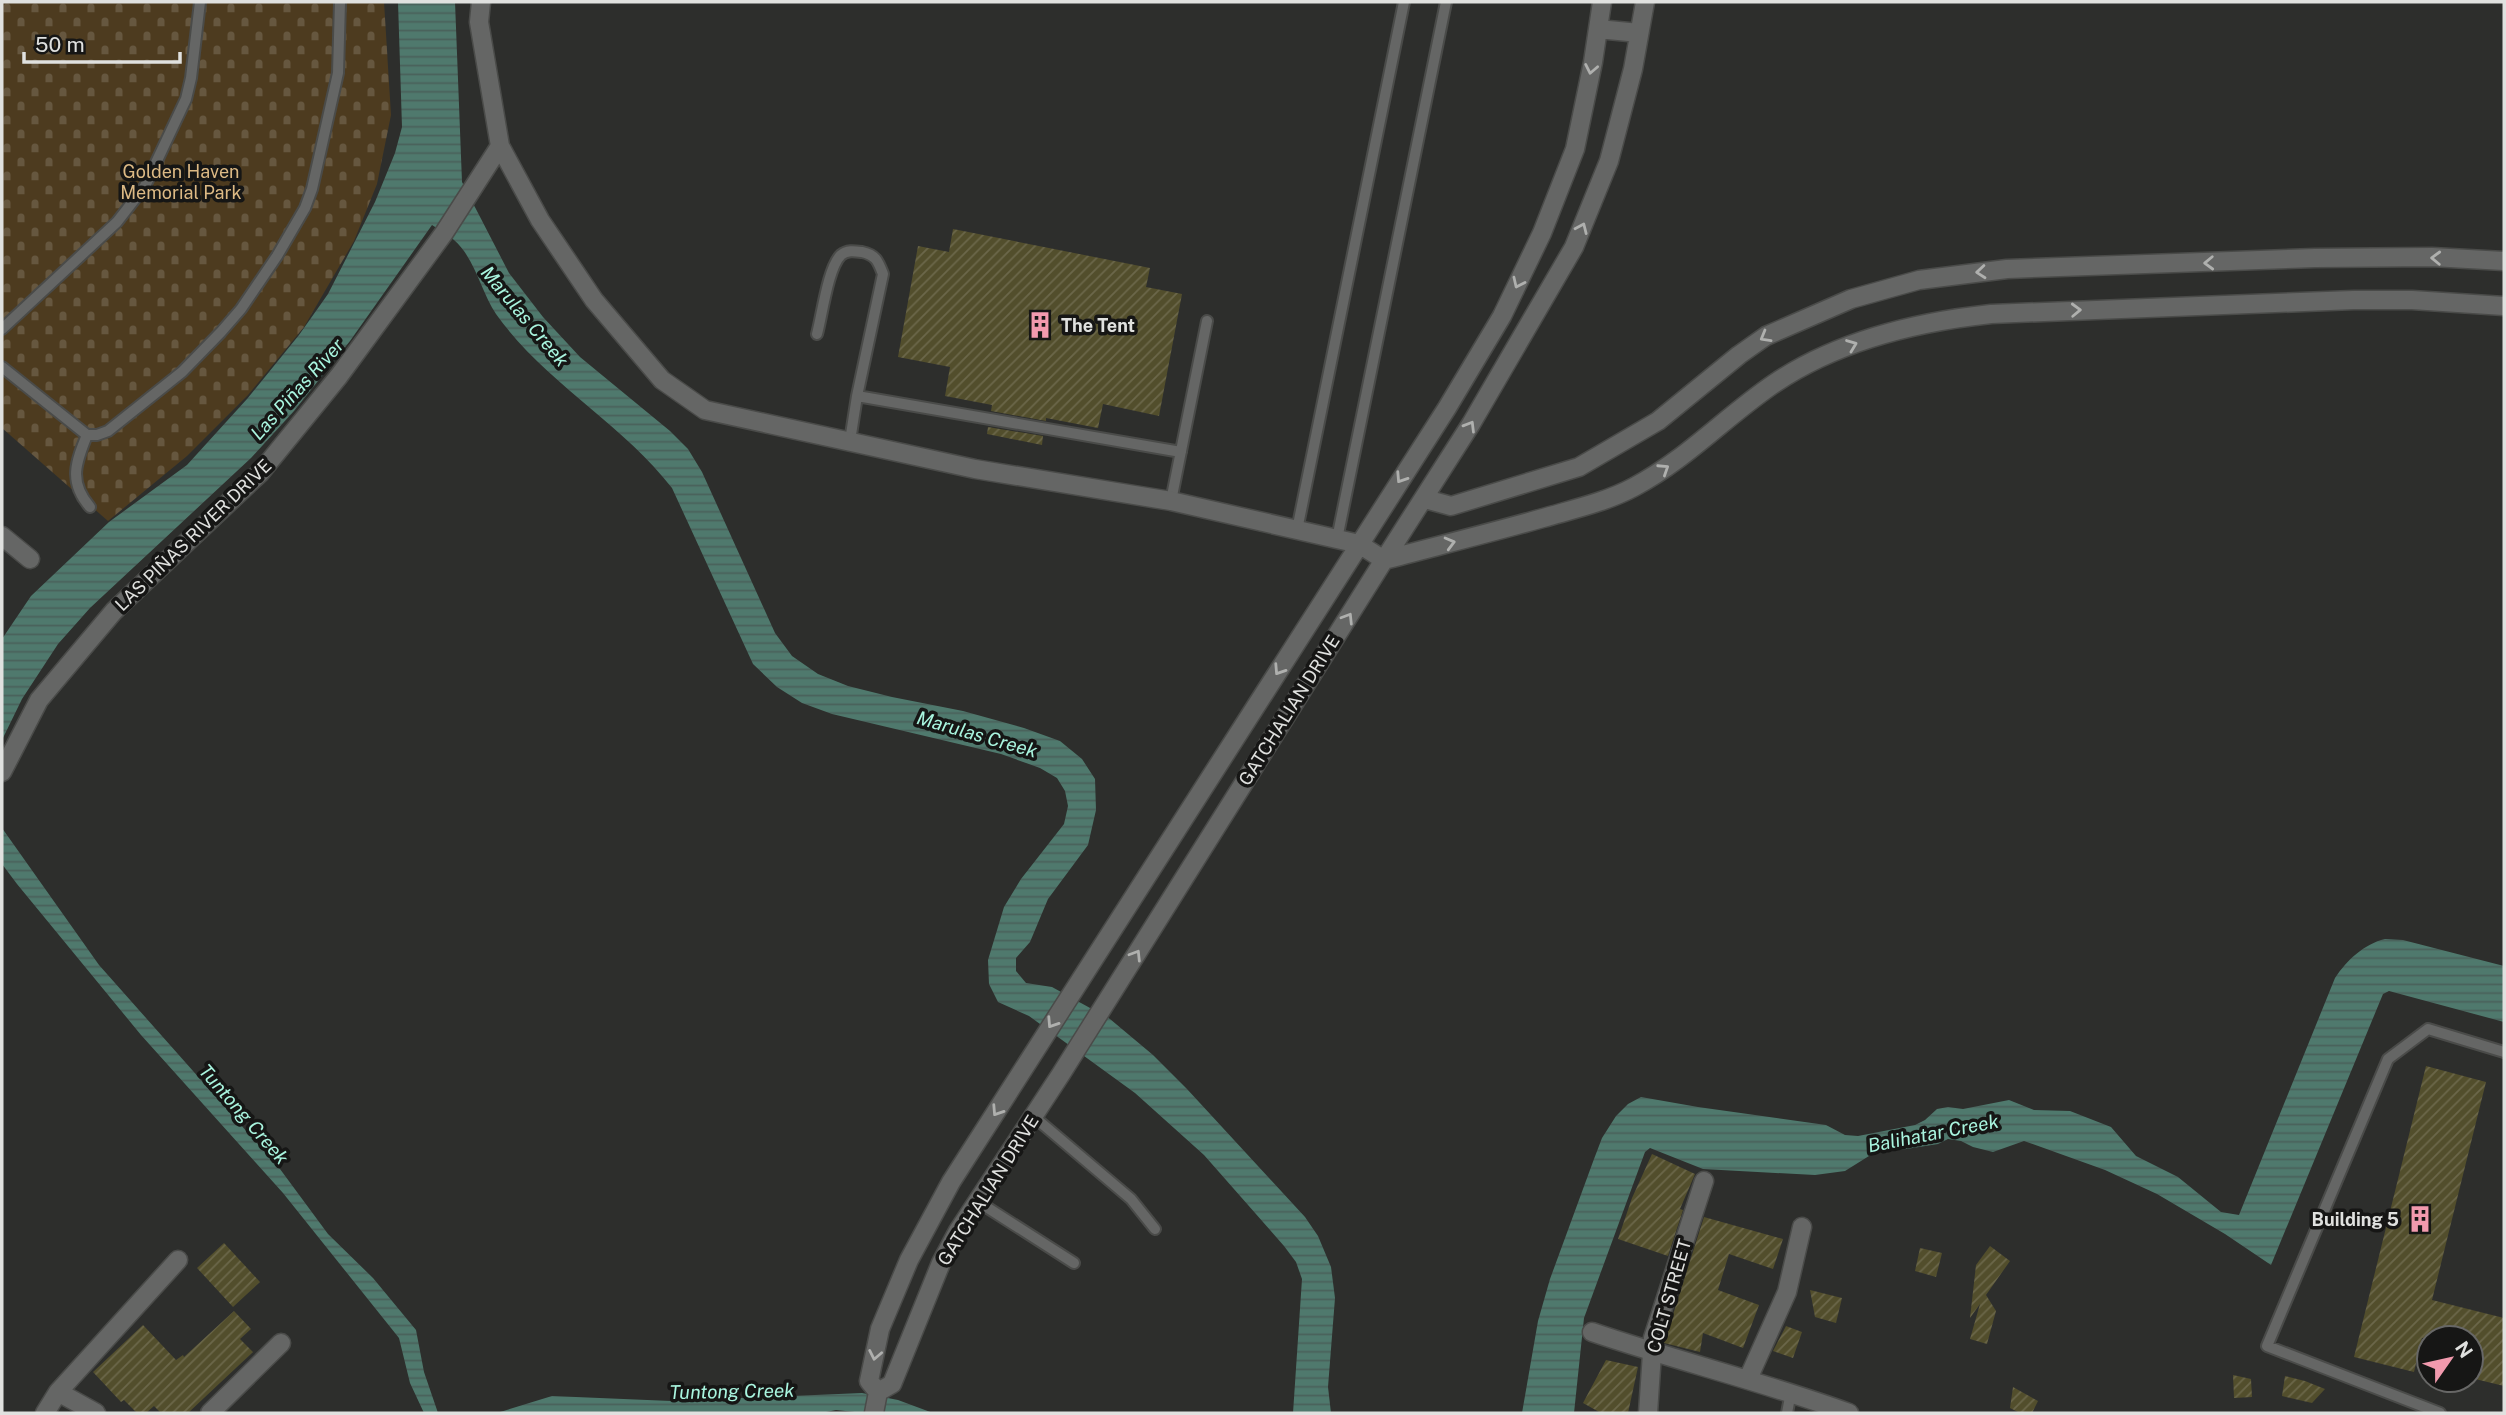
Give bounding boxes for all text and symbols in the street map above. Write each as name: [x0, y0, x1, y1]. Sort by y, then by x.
scale bar: [24, 21, 180, 65]
text: 50 m: [35, 32, 85, 57]
one-way arrow: [1585, 63, 1600, 75]
park label: Golden Haven Memorial Park: [120, 161, 242, 203]
one-way arrow: [1574, 223, 1588, 235]
one-way arrow: [2430, 250, 2441, 265]
one-way arrow: [2203, 255, 2214, 270]
water label: Marulas Creek: [477, 261, 574, 371]
one-way arrow: [1976, 264, 1987, 279]
one-way arrow: [1512, 276, 1526, 288]
one-way arrow: [2070, 303, 2081, 318]
building icon: The Tent: [1025, 310, 1055, 340]
place label: The Tent: [1061, 315, 1135, 336]
one-way arrow: [1760, 329, 1773, 342]
water label: Las Piñas River: [246, 333, 349, 444]
one-way arrow: [1846, 339, 1858, 353]
one-way arrow: [1462, 420, 1475, 433]
street label: LAS PIÑAS RIVER DRIVE: [110, 454, 275, 615]
one-way arrow: [1656, 465, 1669, 478]
one-way arrow: [1397, 471, 1410, 484]
one-way arrow: [1443, 537, 1455, 551]
one-way arrow: [1339, 612, 1352, 625]
street label: GATCHALIAN DRIVE: [1234, 631, 1344, 789]
one-way arrow: [1274, 662, 1287, 675]
water label: Marulas Creek: [914, 706, 1040, 762]
one-way arrow: [1127, 950, 1140, 963]
one-way arrow: [1048, 1015, 1061, 1028]
water label: Tuntong Creek: [195, 1060, 294, 1169]
one-way arrow: [992, 1104, 1005, 1117]
water label: Balihatar Creek: [1866, 1109, 2001, 1156]
street label: GATCHALIAN DRIVE: [933, 1111, 1043, 1269]
building icon: Building 5: [2405, 1204, 2435, 1234]
place label: Building 5: [2312, 1209, 2399, 1230]
street label: COLT STREET: [1643, 1236, 1695, 1355]
north arrow: [2415, 1324, 2485, 1394]
text: N: [2451, 1337, 2477, 1362]
one-way arrow: [868, 1349, 883, 1361]
water label: Tuntong Creek: [669, 1379, 795, 1403]

